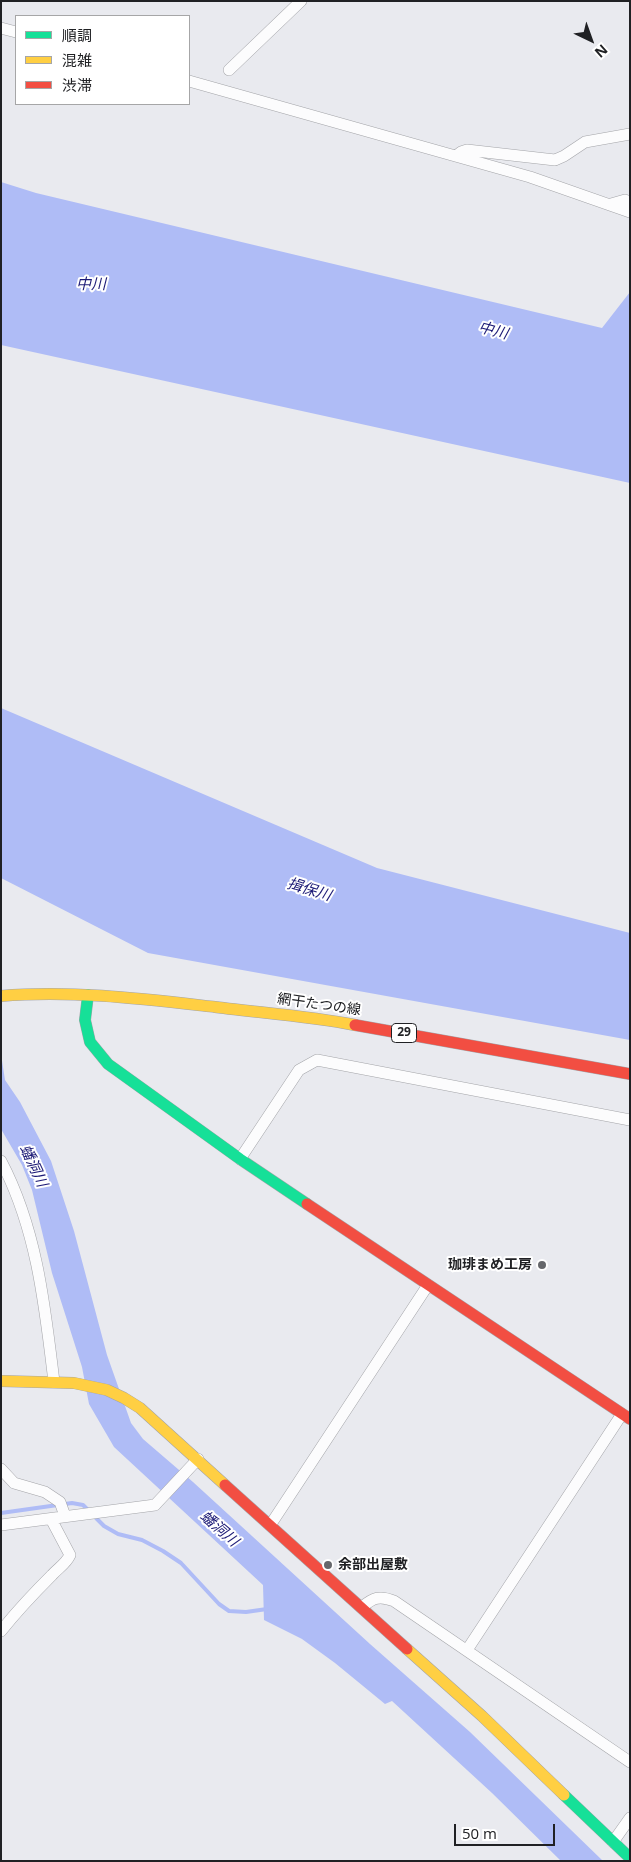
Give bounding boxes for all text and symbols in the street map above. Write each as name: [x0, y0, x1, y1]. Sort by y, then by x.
legend: [15, 15, 190, 105]
north arrow: [566, 15, 616, 65]
text: 順調: [62, 25, 92, 45]
text: N: [591, 41, 612, 62]
text: 混雑: [62, 50, 92, 70]
text: 渋滞: [62, 75, 92, 95]
water label: 中川: [76, 276, 106, 294]
water label: 中川: [476, 319, 510, 343]
water label: 揖保川: [285, 875, 333, 905]
street label: 網干たつの線: [276, 991, 362, 1019]
road number: 29: [392, 1024, 416, 1042]
water label: 蟠洞川: [15, 1142, 51, 1190]
place label: 珈琲まめ工房: [448, 1257, 532, 1273]
marker: 珈琲まめ工房: [536, 1259, 548, 1271]
water label: 蟠洞川: [196, 1507, 242, 1551]
place label: 余部出屋敷: [338, 1557, 408, 1573]
marker: 余部出屋敷: [322, 1559, 334, 1571]
scale bar: [456, 1814, 557, 1846]
text: 50 m: [462, 1823, 497, 1843]

